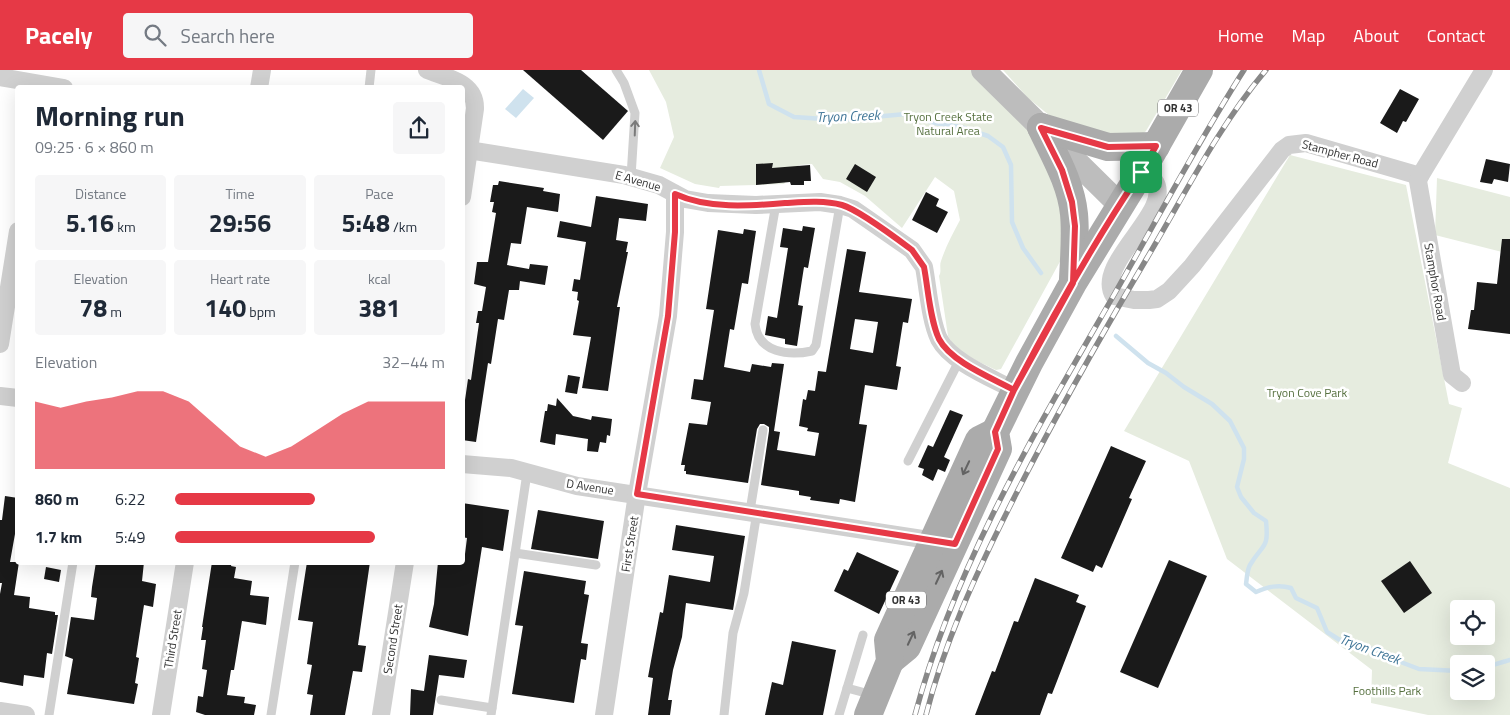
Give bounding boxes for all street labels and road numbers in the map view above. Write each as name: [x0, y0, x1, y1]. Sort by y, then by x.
road number: OR 43: [1158, 99, 1198, 116]
street label: Stampher Road: [1300, 134, 1380, 173]
street label: E Avenue: [613, 165, 663, 196]
street label: Stamphor Road: [1419, 242, 1452, 322]
street label: D Avenue: [565, 473, 615, 500]
street label: First Street: [616, 514, 643, 573]
road number: OR 43: [886, 592, 926, 608]
street label: Second Street: [378, 602, 408, 675]
street label: Third Street: [158, 607, 187, 670]

